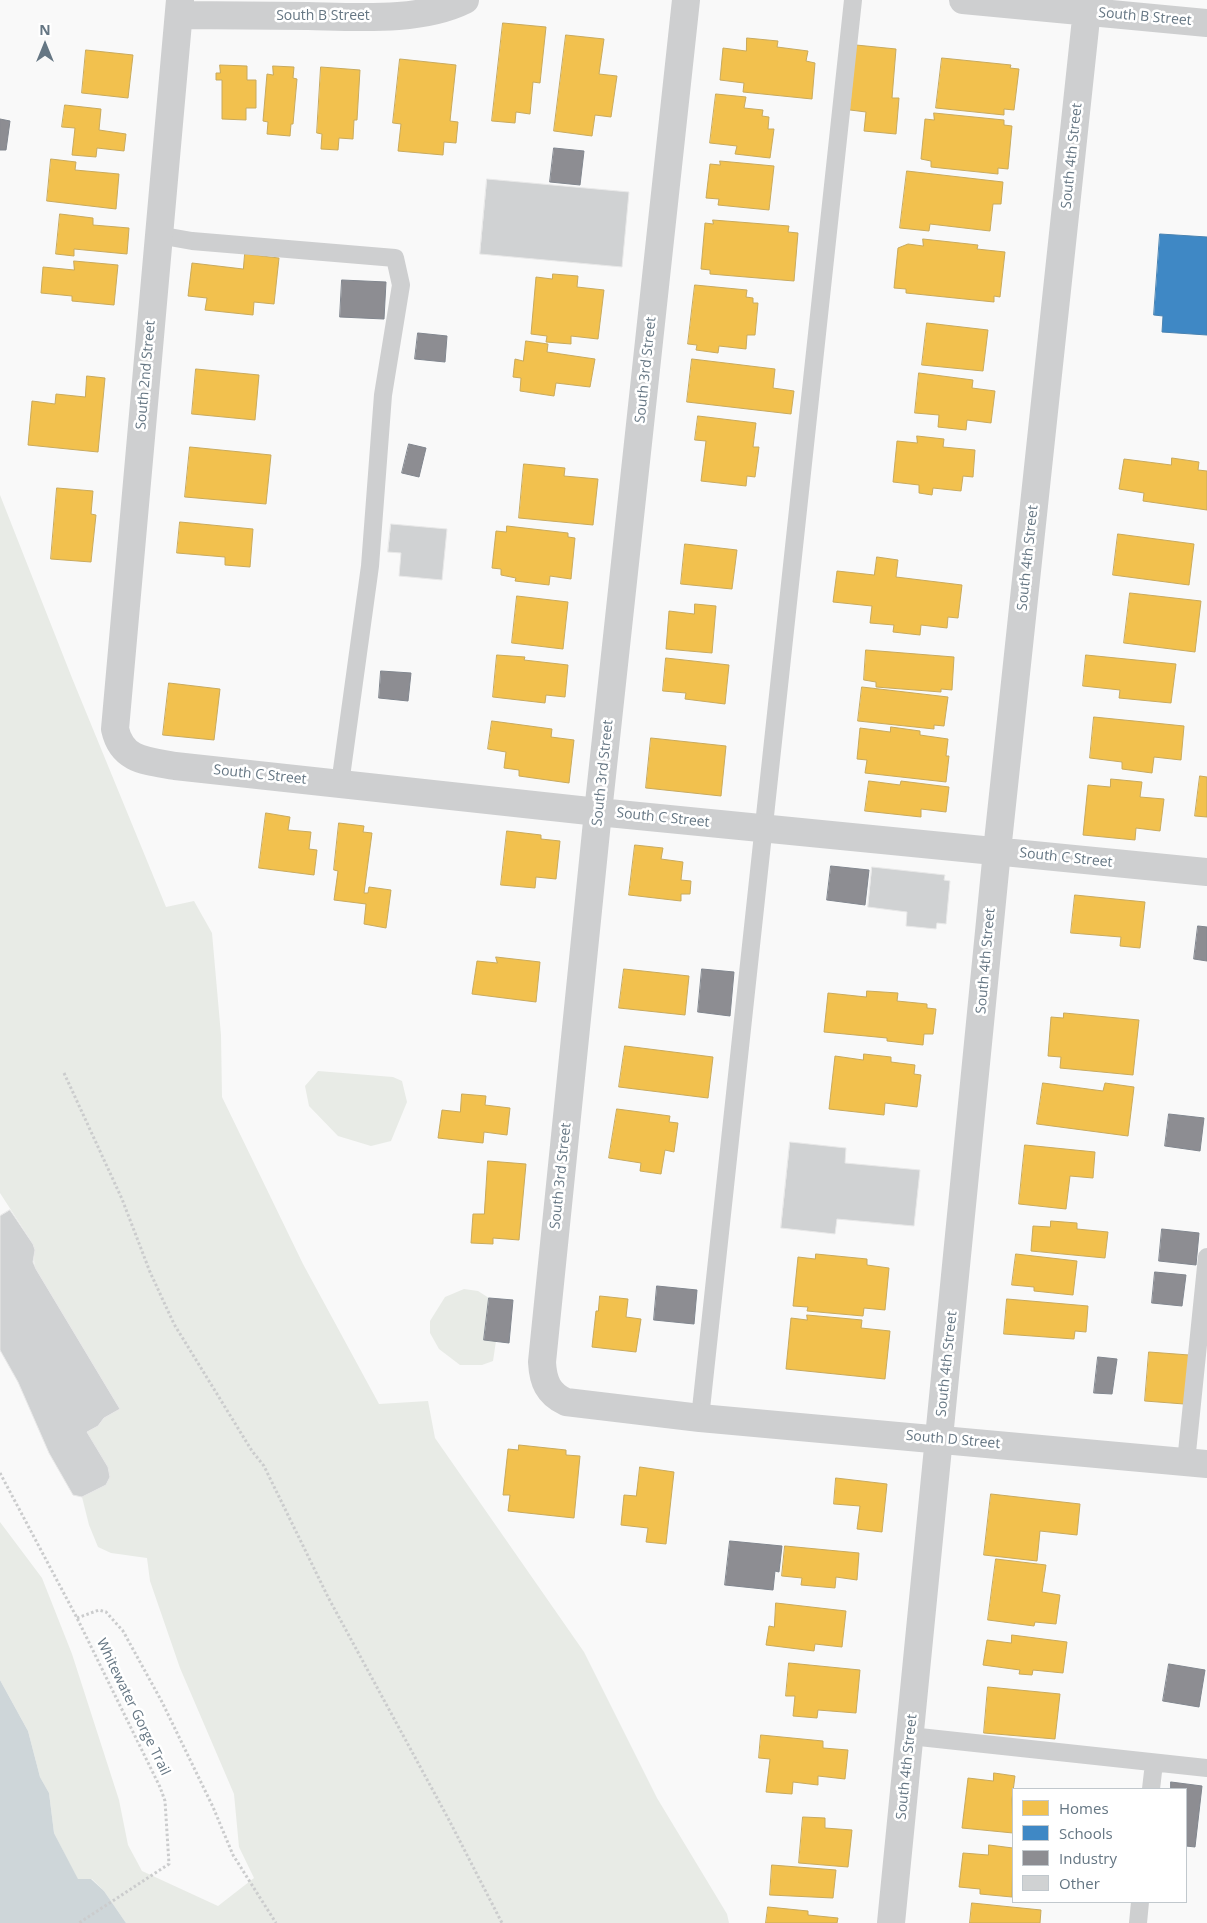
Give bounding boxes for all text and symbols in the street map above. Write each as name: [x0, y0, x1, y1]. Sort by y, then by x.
street label: South B Street: [1098, 5, 1192, 29]
street label: South B Street: [276, 8, 370, 24]
north arrow: [20, 20, 70, 70]
text: N: [39, 20, 51, 39]
street label: South 4th Street: [1058, 102, 1086, 210]
street label: South 3rd Street: [632, 316, 660, 424]
street label: South 2nd Street: [133, 320, 159, 430]
street label: South 4th Street: [1014, 504, 1042, 612]
street label: South 3rd Street: [589, 719, 617, 827]
street label: South C Street: [213, 762, 307, 788]
street label: South C Street: [616, 805, 710, 831]
street label: South C Street: [1019, 845, 1113, 871]
street label: South 4th Street: [973, 907, 999, 1015]
street label: South 3rd Street: [547, 1122, 575, 1230]
street label: South 4th Street: [933, 1310, 961, 1418]
street label: South D Street: [905, 1428, 1001, 1452]
street label: Whitewater Gorge Trail: [92, 1636, 174, 1778]
street label: South 4th Street: [893, 1713, 921, 1821]
legend: [1012, 1788, 1187, 1903]
text: Homes: [1059, 1798, 1109, 1818]
text: Schools: [1059, 1823, 1113, 1843]
text: Industry: [1059, 1848, 1117, 1868]
text: Other: [1059, 1873, 1100, 1893]

